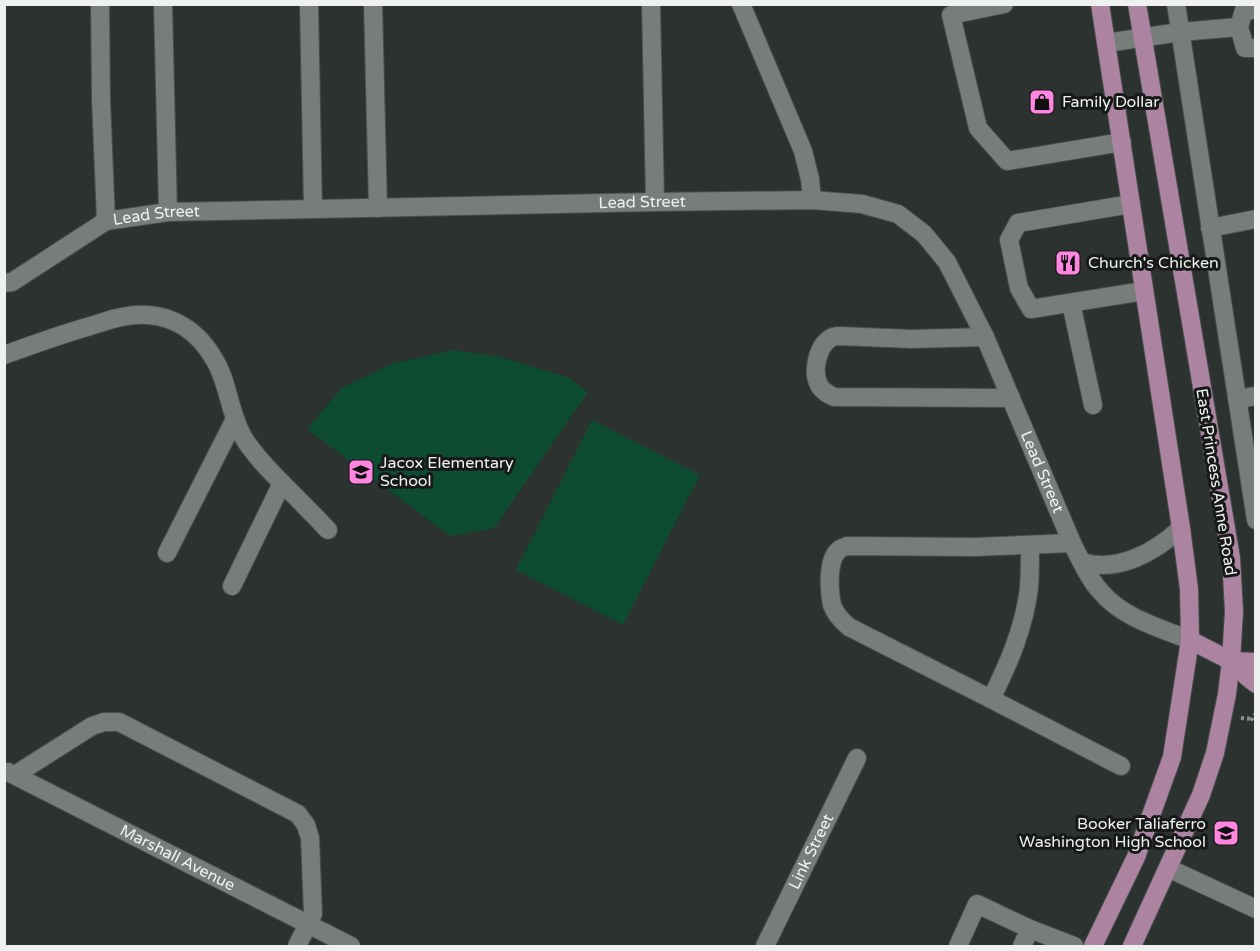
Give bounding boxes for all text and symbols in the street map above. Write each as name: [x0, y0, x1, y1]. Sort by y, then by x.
shop icon: Family Dollar: [1027, 87, 1057, 117]
place label: Family Dollar: [1062, 92, 1160, 112]
street label: Lead Street: [598, 192, 686, 213]
street label: Lead Street: [112, 201, 200, 230]
restaurant icon: Church's Chicken: [1053, 248, 1083, 278]
place label: Church's Chicken: [1088, 253, 1219, 273]
street label: East Princess Anne Road: [1191, 387, 1241, 577]
street label: Lead Street: [1016, 428, 1068, 516]
place label: Jacox Elementary School: [380, 453, 514, 491]
school or university icon: Jacox Elementary School: [346, 457, 376, 487]
street label: Link Street: [784, 811, 838, 893]
place label: Booker Taliaferro Washington High School: [1019, 814, 1206, 852]
school or university icon: Booker Taliaferro Washington High School: [1211, 818, 1241, 848]
street label: Marshall Avenue: [117, 820, 238, 895]

